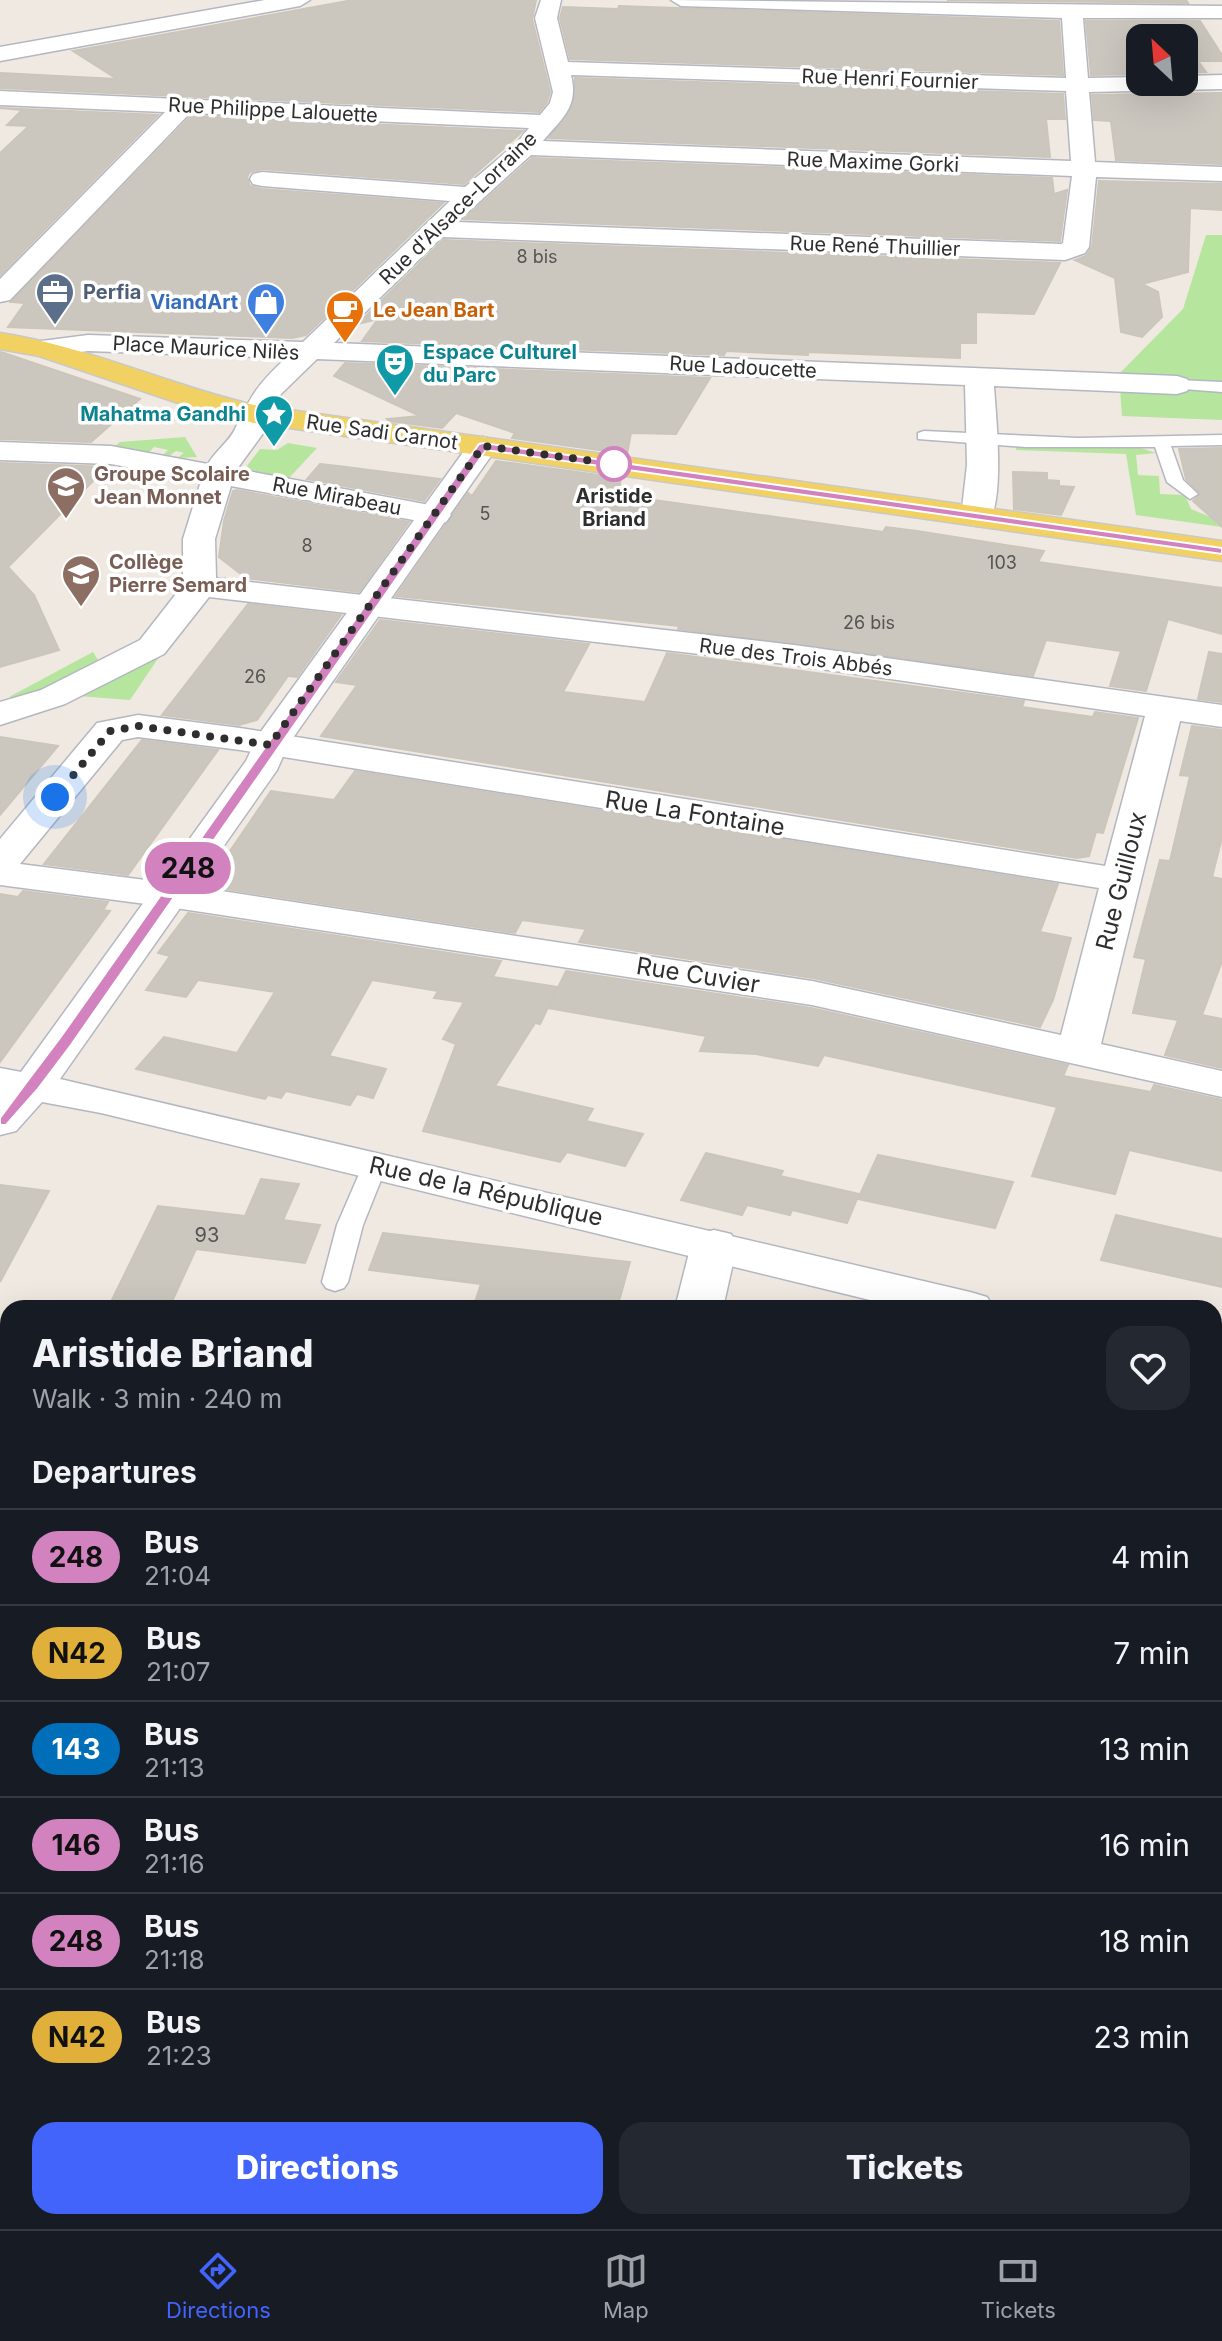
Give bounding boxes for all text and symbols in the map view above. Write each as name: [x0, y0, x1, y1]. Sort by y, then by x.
north arrow: [1126, 24, 1198, 96]
map controls: [1126, 24, 1198, 96]
street label: Rue Henri Fournier: [801, 64, 979, 94]
street label: Rue Philippe Lalouette: [168, 93, 378, 127]
street label: Rue d'Alsace-Lorraine: [374, 127, 542, 289]
street label: Rue Maxime Gorki: [786, 147, 960, 177]
street label: Rue René Thuillier: [789, 231, 961, 261]
house number: 8 bis: [516, 246, 558, 267]
office icon: Perfia: [34, 271, 76, 326]
place label: Perfia: [83, 280, 141, 304]
shop icon: ViandArt: [245, 281, 287, 336]
cafe icon: Le Jean Bart: [324, 289, 366, 344]
place label: ViandArt: [150, 290, 238, 314]
place label: Le Jean Bart: [373, 298, 494, 322]
street label: Place Maurice Nilès: [112, 331, 300, 365]
place label: Espace Culturel du Parc: [423, 340, 577, 387]
theatre icon: Espace Culturel du Parc: [374, 342, 416, 397]
street label: Rue Ladoucette: [669, 351, 817, 383]
place icon: Mahatma Gandhi: [253, 393, 295, 448]
place label: Mahatma Gandhi: [80, 402, 246, 426]
street label: Rue Sadi Carnot: [305, 409, 460, 455]
marker: Aristide Briand: [597, 447, 631, 481]
place label: Groupe Scolaire Jean Monnet: [94, 462, 250, 509]
school or university icon: Groupe Scolaire Jean Monnet: [45, 465, 87, 520]
street label: Rue Mirabeau: [271, 472, 403, 520]
place label: Aristide Briand: [575, 484, 653, 531]
house number: 5: [480, 503, 490, 524]
house number: 8: [301, 535, 313, 556]
place label: Collège Pierre Semard: [109, 550, 247, 597]
house number: 103: [987, 552, 1017, 573]
school or university icon: Collège Pierre Semard: [60, 553, 102, 608]
house number: 26 bis: [843, 612, 895, 633]
street label: Rue des Trois Abbés: [698, 633, 894, 681]
house number: 26: [244, 666, 266, 687]
your location: [35, 777, 75, 817]
street label: Rue La Fontaine: [603, 784, 787, 842]
street label: Rue Guilloux: [1090, 809, 1152, 953]
line badge: 248: [142, 842, 234, 894]
text: 248: [161, 851, 215, 885]
street label: Rue Cuvier: [634, 951, 762, 999]
street label: Rue de la République: [366, 1150, 606, 1232]
house number: 93: [195, 1223, 219, 1247]
button: heart: [1106, 1326, 1190, 1410]
text: Aristide Briand: [32, 1330, 313, 1376]
text: Walk · 3 min · 240 m: [32, 1383, 282, 1414]
text: Departures: [32, 1454, 197, 1490]
text: Bus: [144, 1524, 199, 1560]
text: 4 min: [1111, 1539, 1190, 1575]
text: 248: [49, 1540, 103, 1574]
text: 21:04: [144, 1560, 211, 1591]
text: Bus: [146, 1620, 201, 1656]
text: 7 min: [1113, 1635, 1190, 1671]
text: N42: [48, 1636, 106, 1670]
text: 21:07: [146, 1656, 210, 1687]
text: Bus: [144, 1716, 199, 1752]
text: 13 min: [1100, 1731, 1190, 1767]
text: 143: [51, 1732, 101, 1766]
text: 21:13: [144, 1752, 205, 1783]
text: Bus: [144, 1812, 199, 1848]
text: 16 min: [1099, 1827, 1190, 1863]
text: 146: [51, 1828, 101, 1862]
text: 21:16: [144, 1848, 205, 1879]
text: Bus: [144, 1908, 199, 1944]
text: 18 min: [1100, 1923, 1190, 1959]
text: 248: [49, 1924, 103, 1958]
text: 21:18: [144, 1944, 205, 1975]
text: Bus: [146, 2004, 201, 2040]
text: 23 min: [1093, 2019, 1190, 2055]
text: N42: [48, 2020, 106, 2054]
text: 21:23: [146, 2040, 212, 2071]
button: Directions: [32, 2122, 603, 2214]
button: Tickets: [619, 2122, 1190, 2214]
tab: Directions: [166, 2249, 271, 2323]
tab: Map: [603, 2249, 649, 2323]
tab: Tickets: [981, 2249, 1056, 2323]

